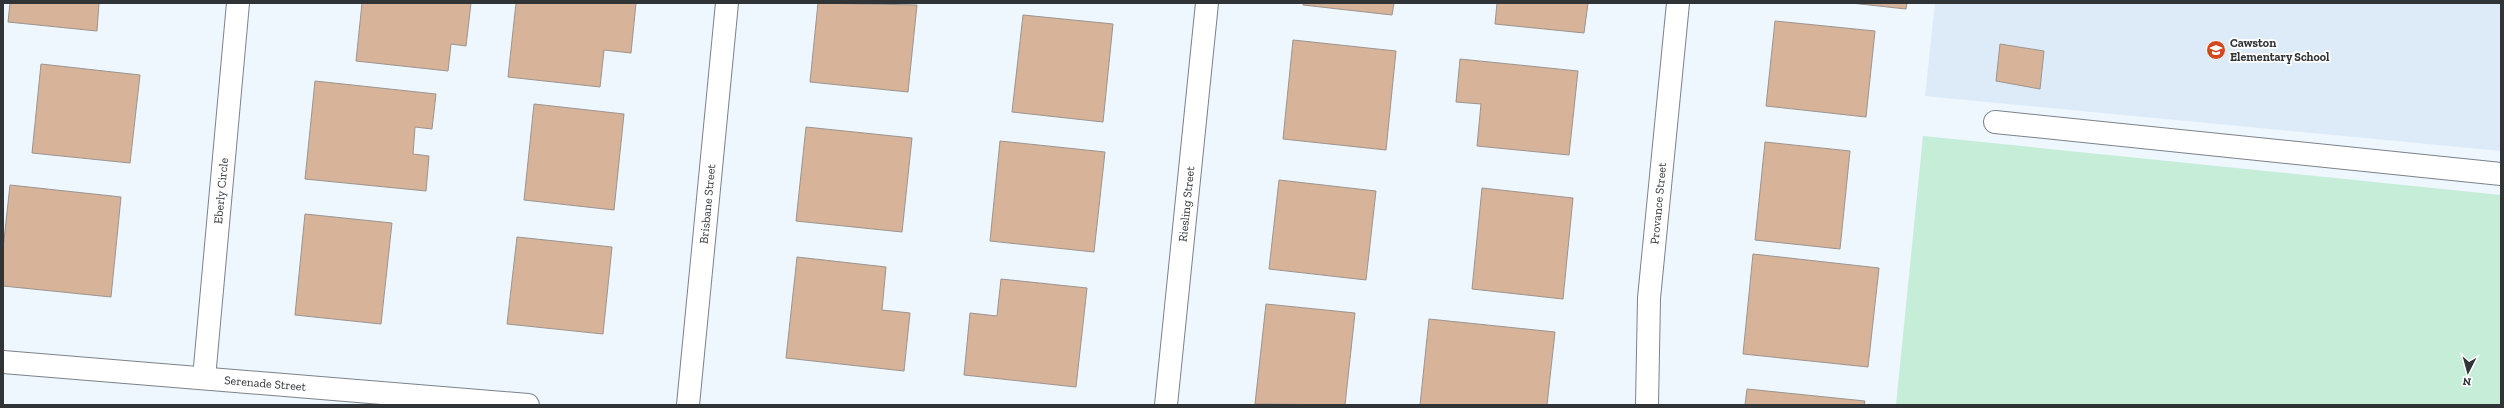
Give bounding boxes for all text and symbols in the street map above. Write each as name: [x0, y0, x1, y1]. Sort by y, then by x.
place label: Cawston Elementary School: [2230, 36, 2330, 64]
school or university icon: Cawston Elementary School: [2205, 39, 2227, 61]
street label: Eberly Circle: [211, 157, 231, 224]
street label: Provance Street: [1647, 161, 1669, 245]
street label: Brisbane Street: [697, 163, 718, 244]
street label: Riesling Street: [1176, 165, 1197, 243]
north arrow: [2448, 352, 2488, 392]
street label: Serenade Street: [224, 373, 307, 394]
text: N: [2462, 374, 2472, 388]

